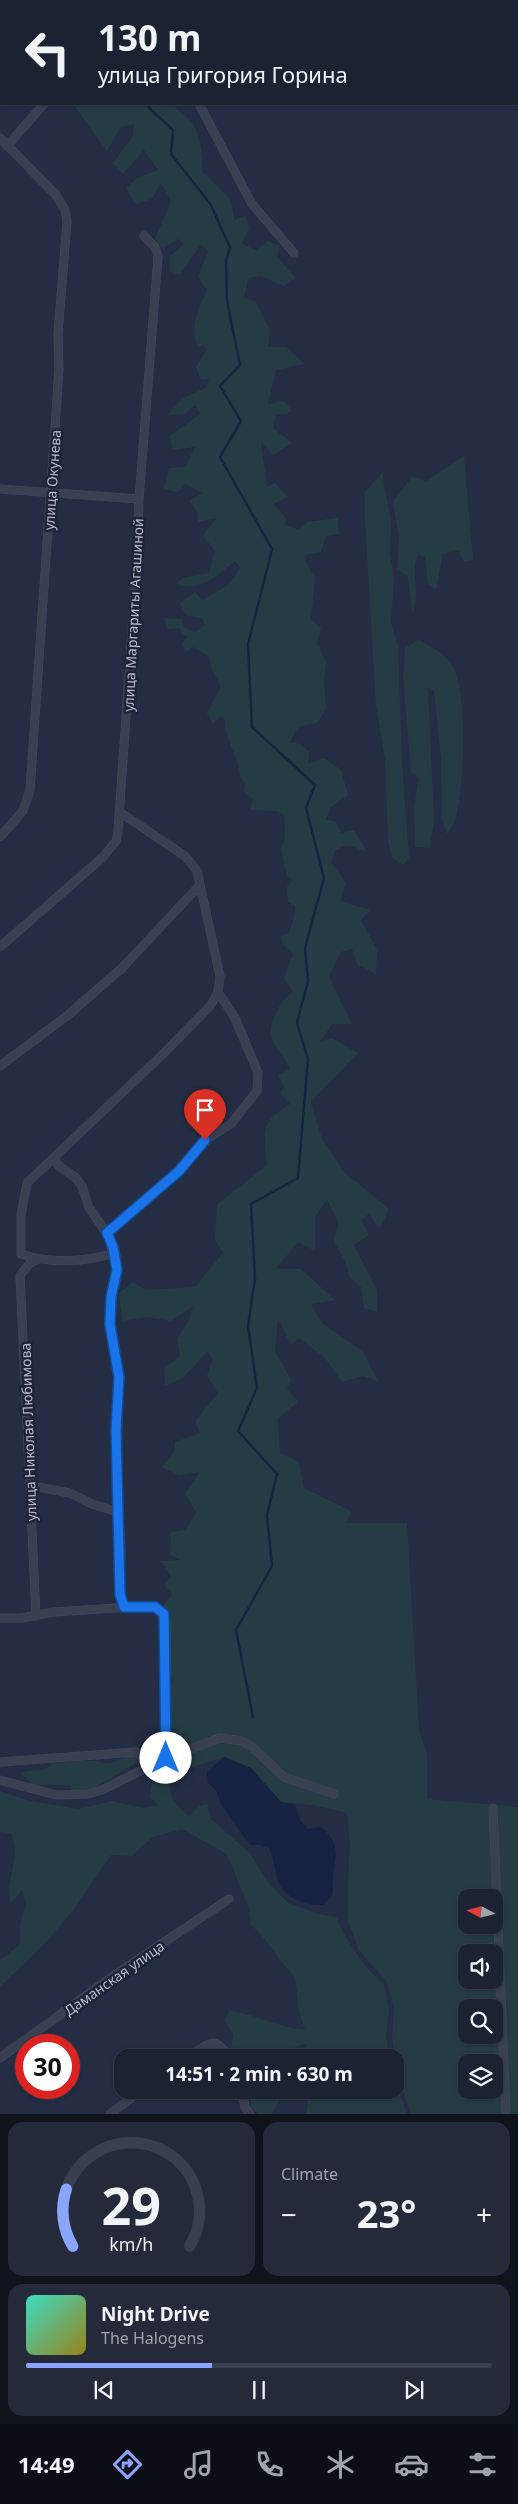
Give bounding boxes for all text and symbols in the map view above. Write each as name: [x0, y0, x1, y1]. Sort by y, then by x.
text: 130 m: [98, 14, 201, 61]
icon: left: [15, 20, 80, 85]
text: улица Григория Горина: [98, 59, 348, 89]
street label: улица Окунева: [39, 429, 65, 531]
street label: улица Маргариты Агашиной: [118, 518, 148, 712]
pin: [184, 1089, 226, 1140]
icon: arrive: [191, 1096, 219, 1124]
street label: улица Николая Любимова: [15, 1343, 41, 1521]
position arrow: [139, 1731, 191, 1783]
north arrow: [458, 1889, 502, 1934]
map controls: [458, 1889, 503, 2099]
street label: Даманская улица: [60, 1936, 168, 2020]
button: sound: [458, 1944, 503, 1989]
button: search: [458, 1999, 503, 2044]
speed limit sign: 30: [15, 2034, 80, 2099]
button: layers: [458, 2054, 503, 2099]
text: 14:51 · 2 min · 630 m: [165, 2061, 353, 2087]
text: Climate: [281, 2163, 338, 2185]
text: 29: [102, 2169, 161, 2240]
text: 23°: [357, 2187, 416, 2239]
text: −: [281, 2195, 297, 2233]
text: +: [476, 2195, 492, 2233]
text: km/h: [110, 2232, 153, 2256]
text: Night Drive: [101, 2301, 210, 2327]
text: The Halogens: [101, 2327, 204, 2349]
icon: previous: [90, 2376, 118, 2404]
icon: pause: [245, 2376, 273, 2404]
icon: next: [400, 2376, 428, 2404]
icon: directions: [110, 2447, 145, 2482]
icon: music: [181, 2447, 216, 2482]
icon: phone: [252, 2447, 287, 2482]
icon: climate: [323, 2447, 358, 2482]
icon: car: [394, 2447, 429, 2482]
icon: filters: [465, 2447, 500, 2482]
text: 14:49: [18, 2449, 74, 2479]

